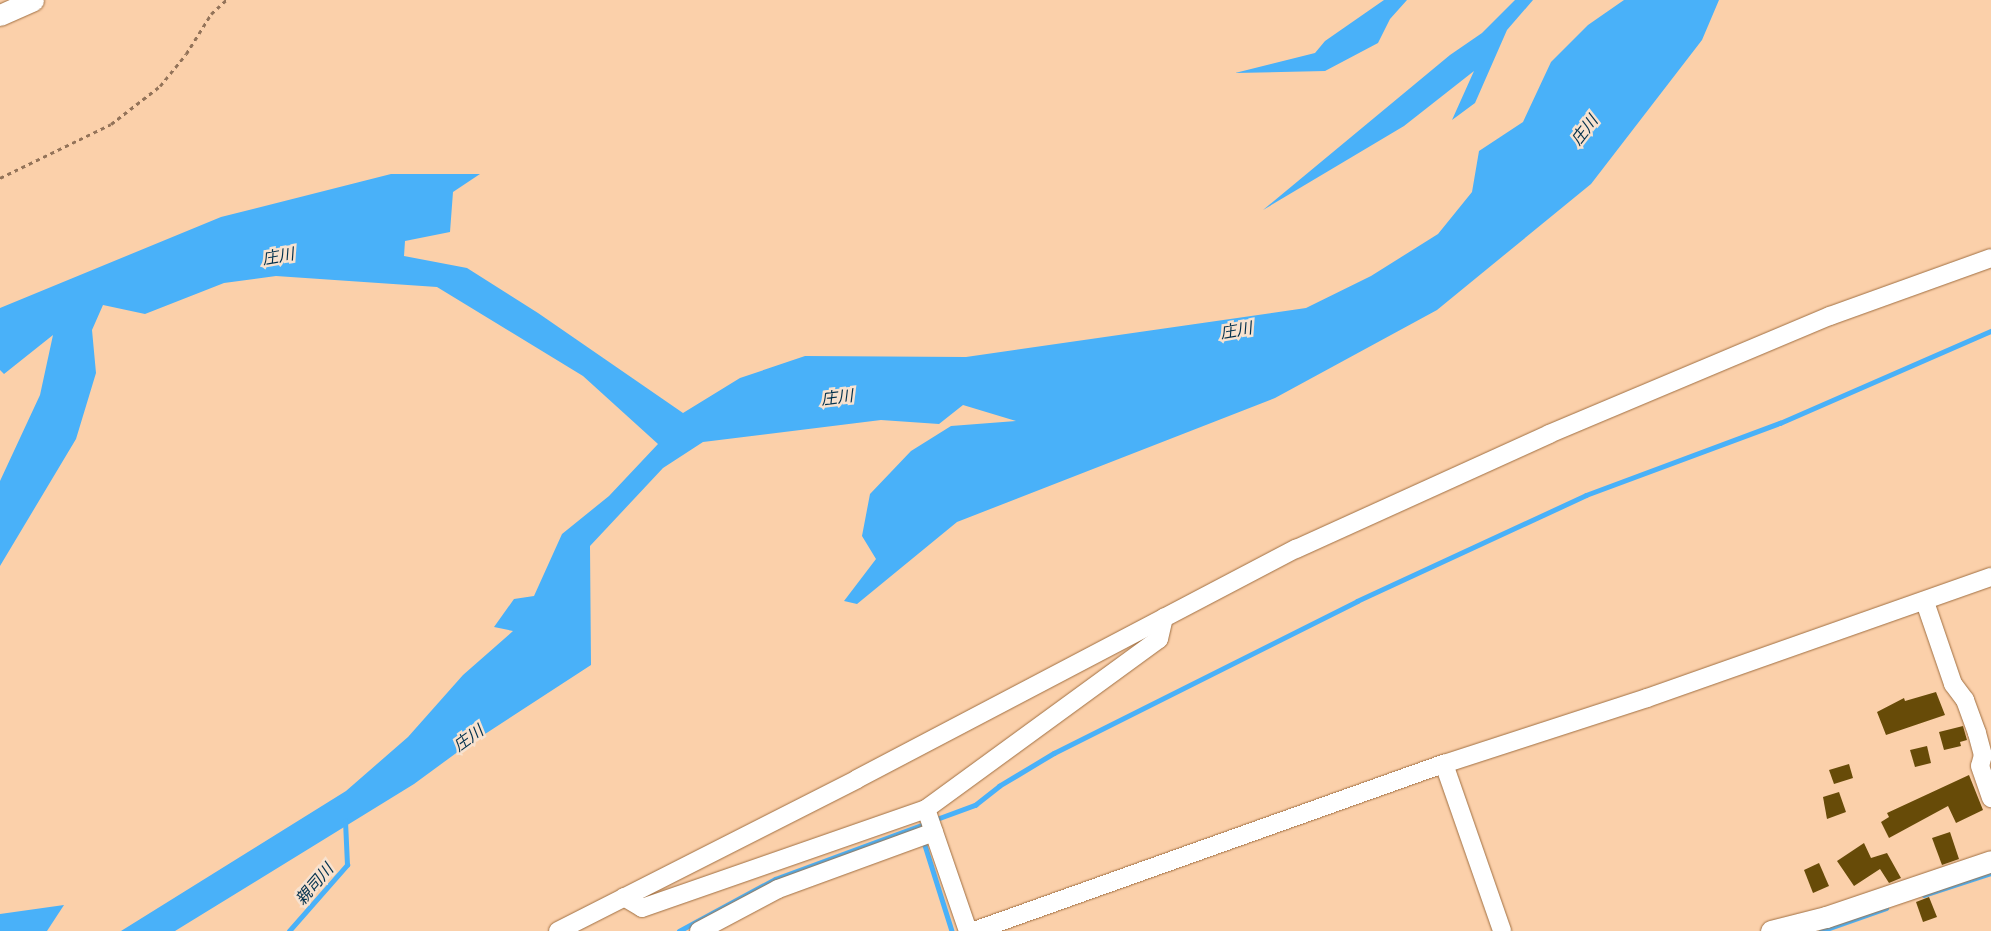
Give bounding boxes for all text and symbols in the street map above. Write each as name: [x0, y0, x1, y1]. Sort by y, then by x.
water label: 庄川: [1567, 111, 1601, 149]
water label: 庄川: [261, 244, 295, 268]
water label: 庄川: [1219, 318, 1253, 342]
water label: 庄川: [820, 386, 854, 408]
water label: 庄川: [449, 721, 487, 755]
water label: 親司川: [291, 860, 337, 908]

